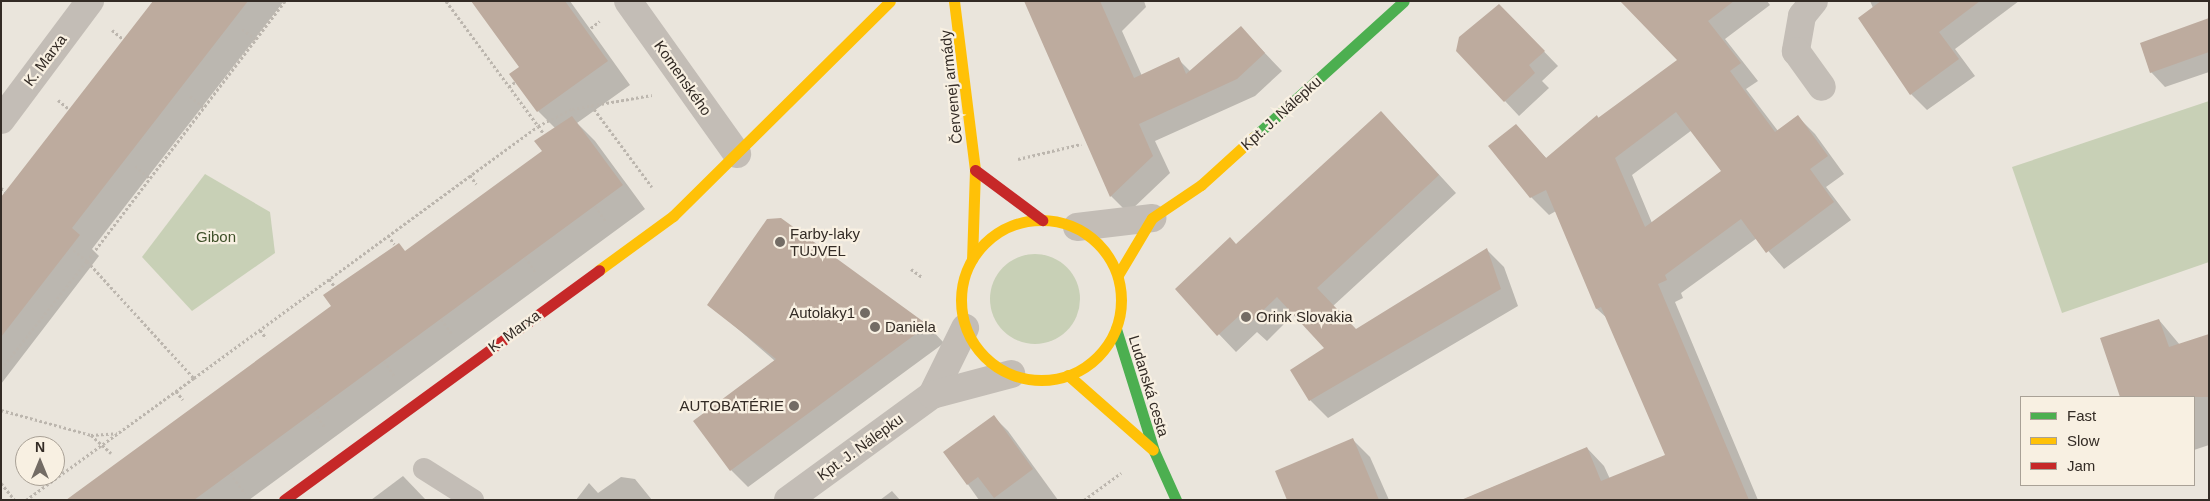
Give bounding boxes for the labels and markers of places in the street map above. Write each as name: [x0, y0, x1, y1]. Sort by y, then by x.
place label: Farby-laky TUJVEL: [790, 224, 860, 259]
marker: Farby-laky TUJVEL: [774, 236, 786, 248]
place label: Autolaky1: [789, 304, 855, 322]
marker: Autolaky1: [859, 307, 871, 319]
place label: Orink Slovakia: [1256, 308, 1353, 326]
marker: Orink Slovakia: [1240, 311, 1252, 323]
place label: Daniela: [885, 318, 936, 336]
marker: Daniela: [869, 321, 881, 333]
place label: AUTOBATÉRIE: [680, 397, 784, 415]
marker: AUTOBATÉRIE: [788, 400, 800, 412]

